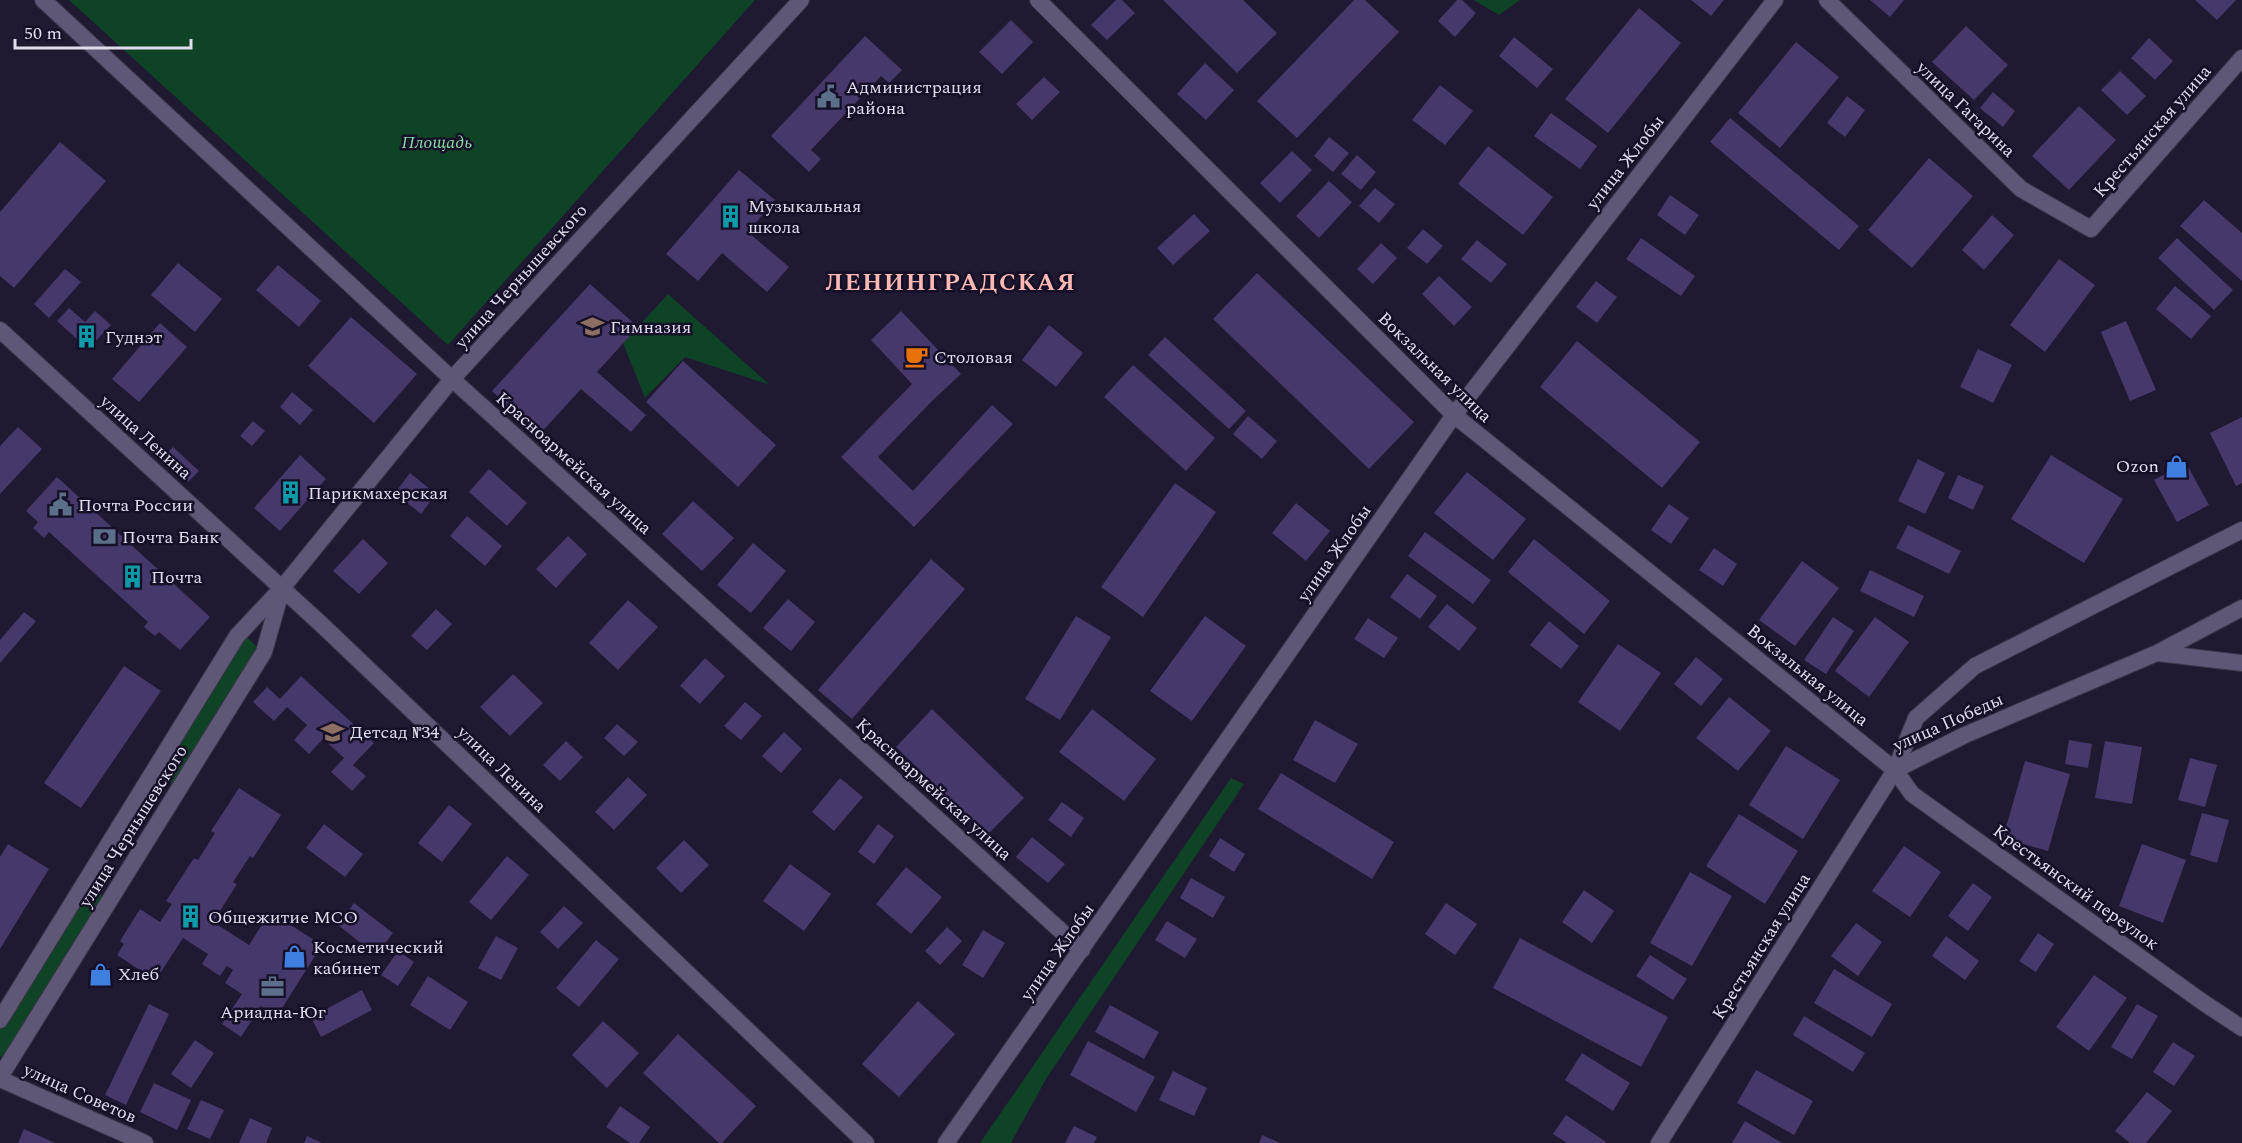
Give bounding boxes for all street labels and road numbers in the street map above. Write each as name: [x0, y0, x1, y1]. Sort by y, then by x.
street label: улица Гагарина: [1909, 54, 2022, 164]
street label: Крестьянская улица: [2087, 59, 2218, 204]
street label: улица Жлобы: [1579, 109, 1671, 216]
street label: улица Чернышевского: [448, 198, 594, 356]
street label: Вокзальная улица: [1371, 306, 1498, 429]
street label: Красноармейская улица: [489, 386, 658, 541]
street label: улица Ленина: [93, 388, 198, 486]
street label: улица Жлобы: [1290, 499, 1378, 608]
street label: Вокзальная улица: [1741, 618, 1875, 733]
street label: улица Победы: [1888, 686, 2008, 759]
street label: Красноармейская улица: [849, 712, 1018, 867]
street label: улица Ленина: [450, 719, 553, 819]
street label: улица Чернышевского: [72, 740, 194, 914]
street label: Крестьянский переулок: [1987, 818, 2164, 957]
street label: Крестьянская улица: [1705, 867, 1818, 1025]
street label: улица Жлобы: [1013, 898, 1101, 1007]
street label: улица Советов: [18, 1056, 141, 1130]

